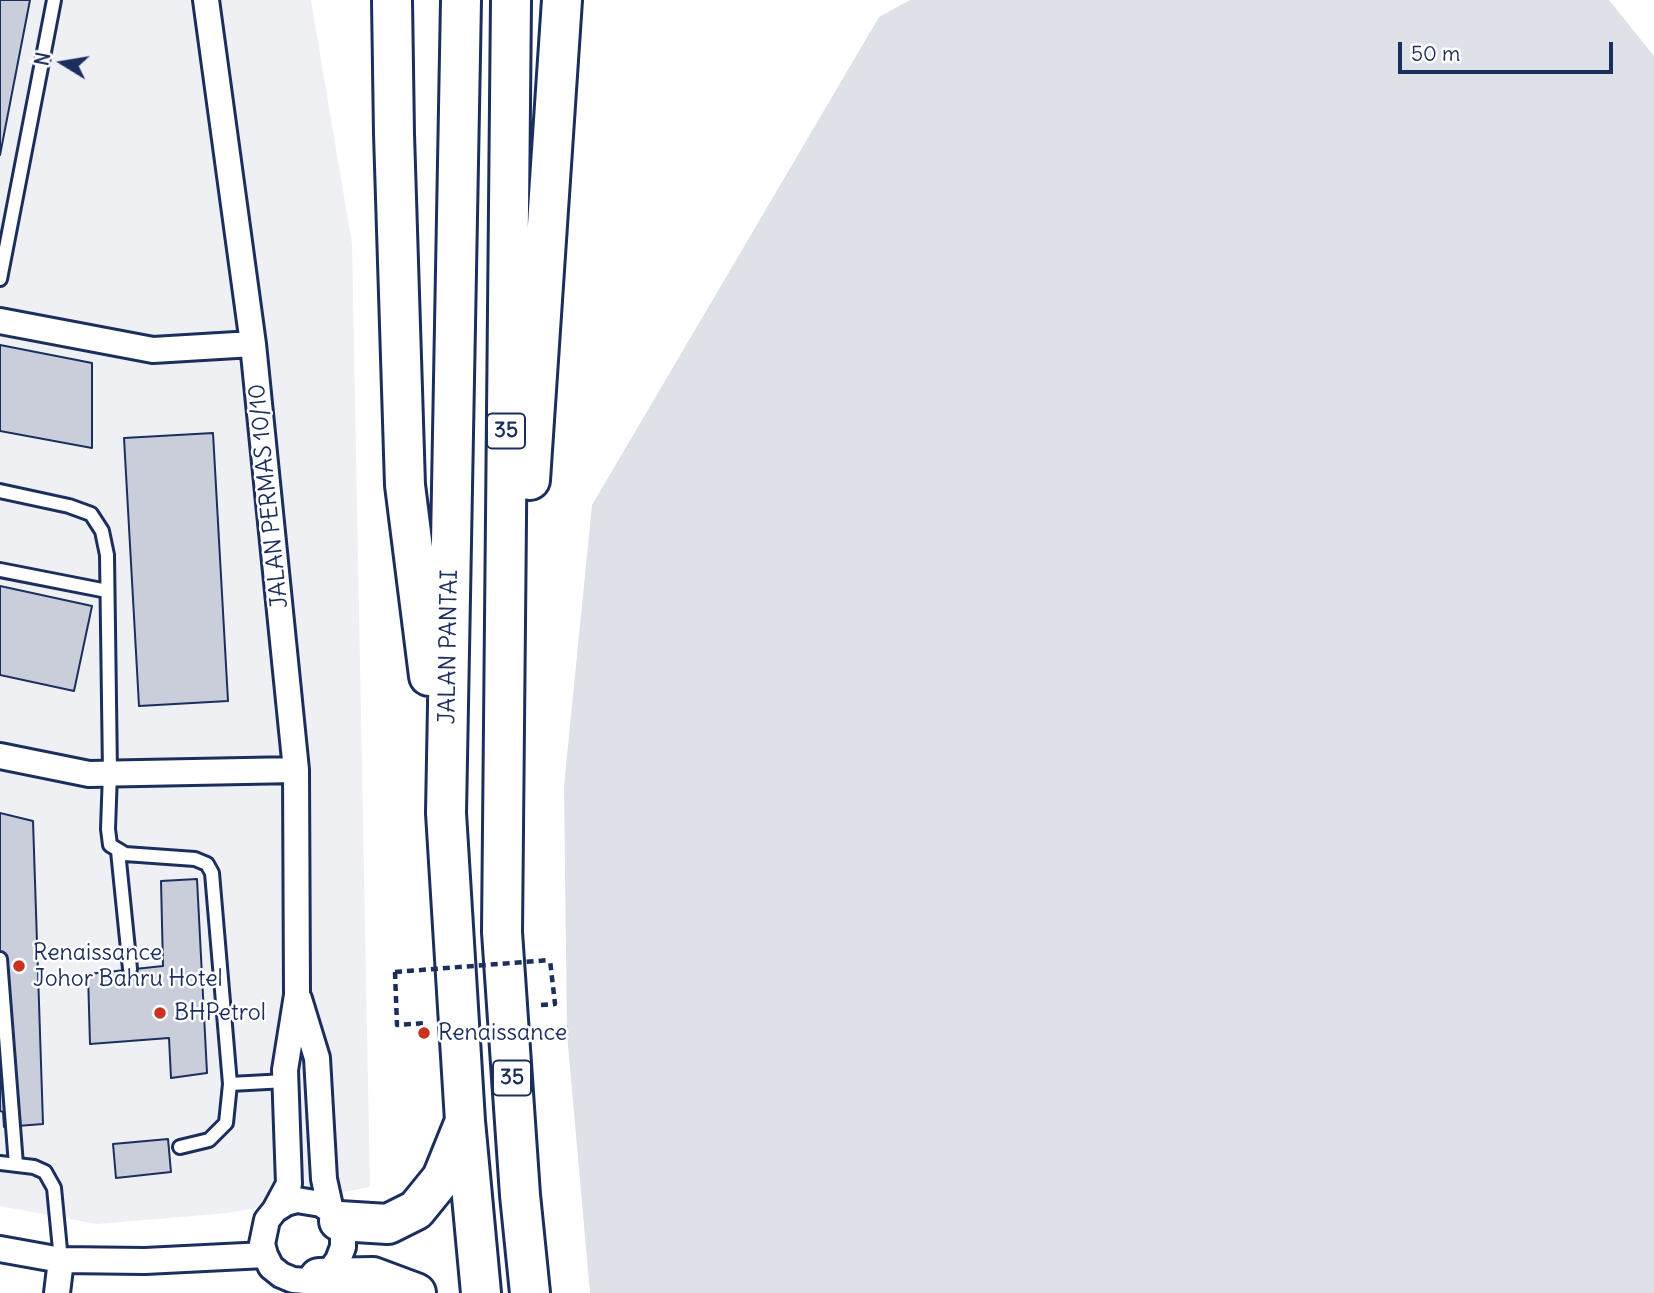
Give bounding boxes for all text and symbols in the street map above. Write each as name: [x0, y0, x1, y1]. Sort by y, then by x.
north arrow: [28, 28, 98, 98]
scale bar: [1402, 28, 1617, 72]
text: 50 m: [1411, 40, 1460, 67]
text: N: [29, 50, 55, 68]
street label: JALAN PERMAS 10/10: [243, 382, 295, 610]
road number: 35: [487, 414, 525, 448]
street label: JALAN PANTAI: [434, 569, 464, 725]
place label: Renaissance Johor Bahru Hotel: [33, 939, 223, 993]
marker: Renaissance Johor Bahru Hotel: [11, 958, 27, 974]
place label: BHPetrol: [174, 999, 266, 1027]
marker: BHPetrol: [152, 1005, 168, 1021]
place label: Renaissance: [438, 1019, 567, 1047]
marker: Renaissance: [416, 1025, 432, 1041]
road number: 35: [493, 1060, 531, 1096]

